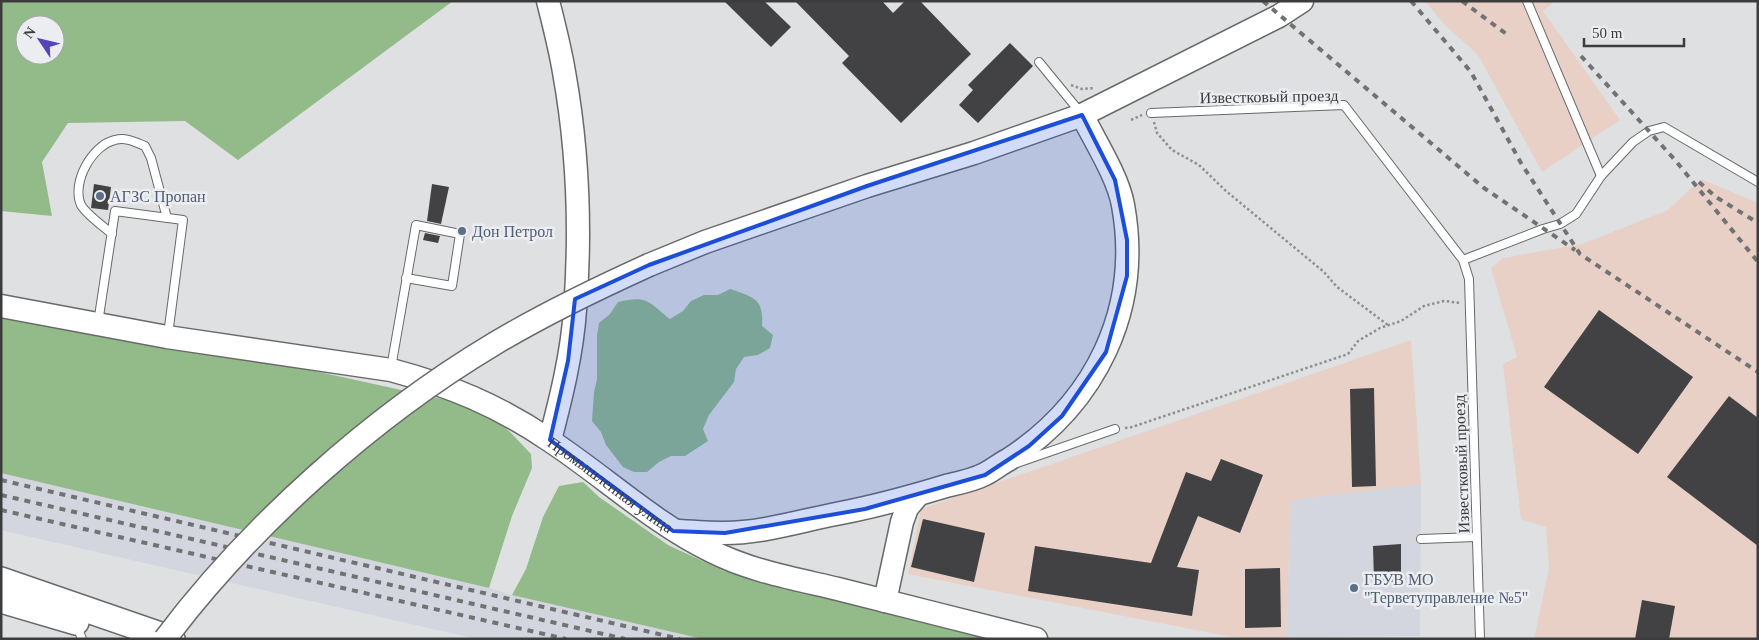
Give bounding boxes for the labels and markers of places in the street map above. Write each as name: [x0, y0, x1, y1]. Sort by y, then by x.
place label: АГЗС Пропан: [110, 188, 206, 206]
marker: АГЗС Пропан: [94, 190, 106, 202]
place label: Дон Петрол: [472, 223, 553, 241]
marker: Дон Петрол: [456, 225, 468, 237]
place label: ГБУВ МО "Терветуправление №5": [1364, 571, 1528, 607]
marker: ГБУВ МО "Терветуправление №5": [1348, 582, 1360, 594]

